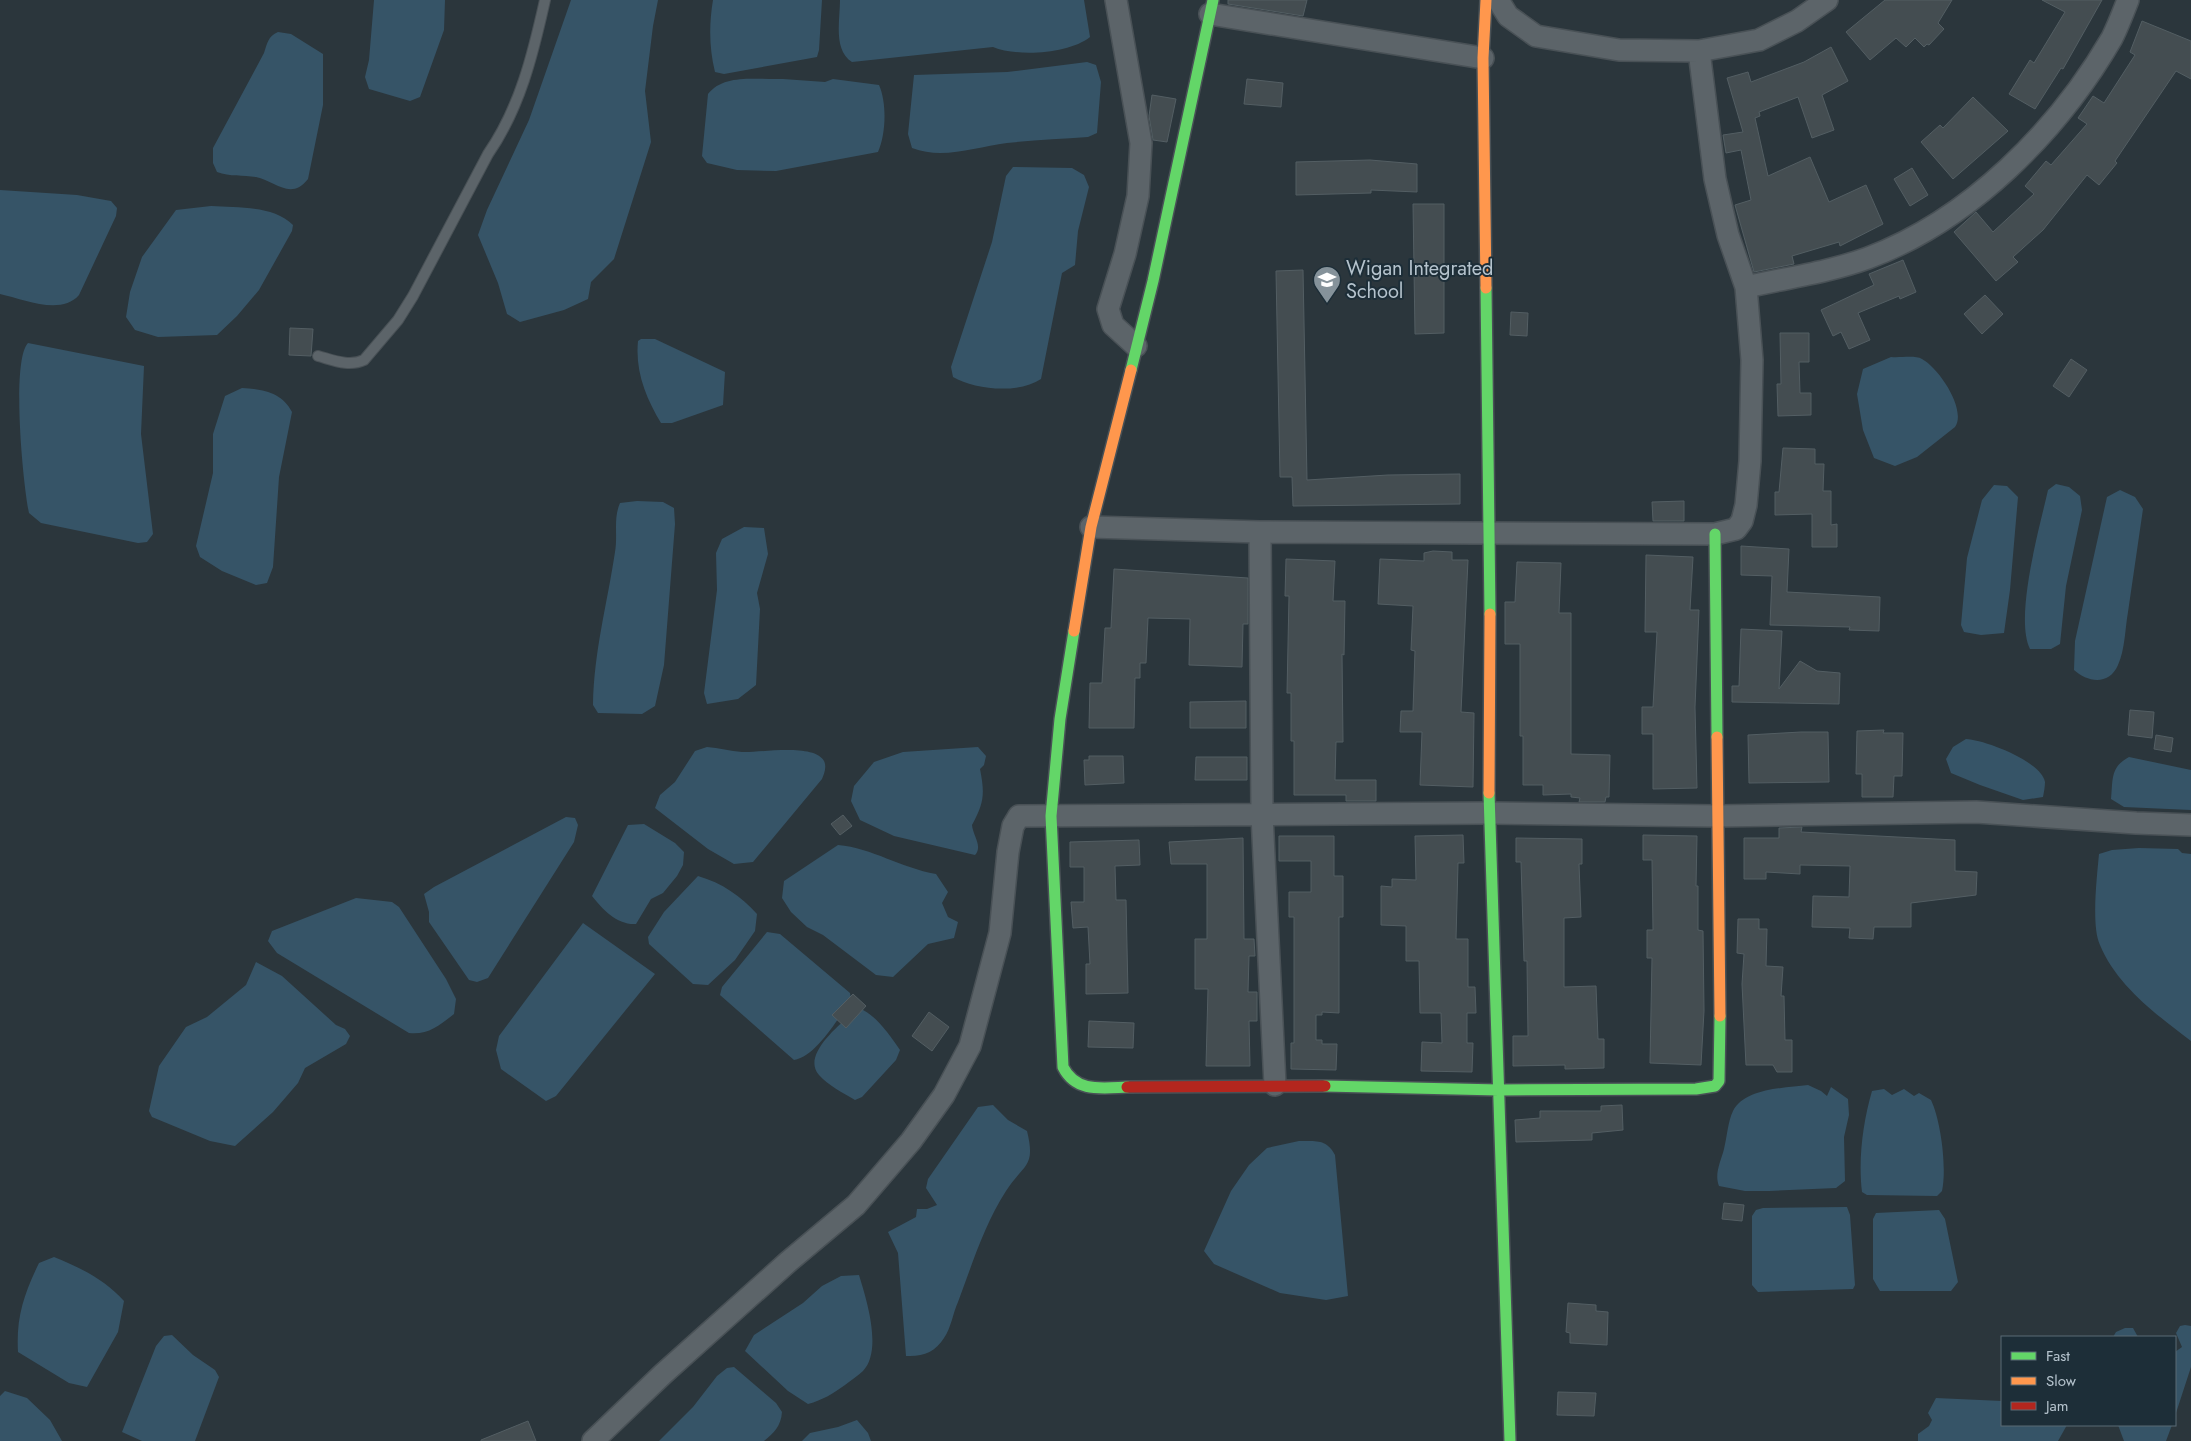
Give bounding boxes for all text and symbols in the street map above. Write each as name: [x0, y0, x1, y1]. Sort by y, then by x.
place label: Wigan Integrated School: [1346, 254, 1493, 306]
school or university icon: Wigan Integrated School: [1312, 265, 1342, 304]
legend: [2001, 1336, 2176, 1426]
text: Fast: [2046, 1345, 2070, 1367]
text: Slow: [2046, 1370, 2077, 1392]
text: Jam: [2044, 1395, 2069, 1417]

